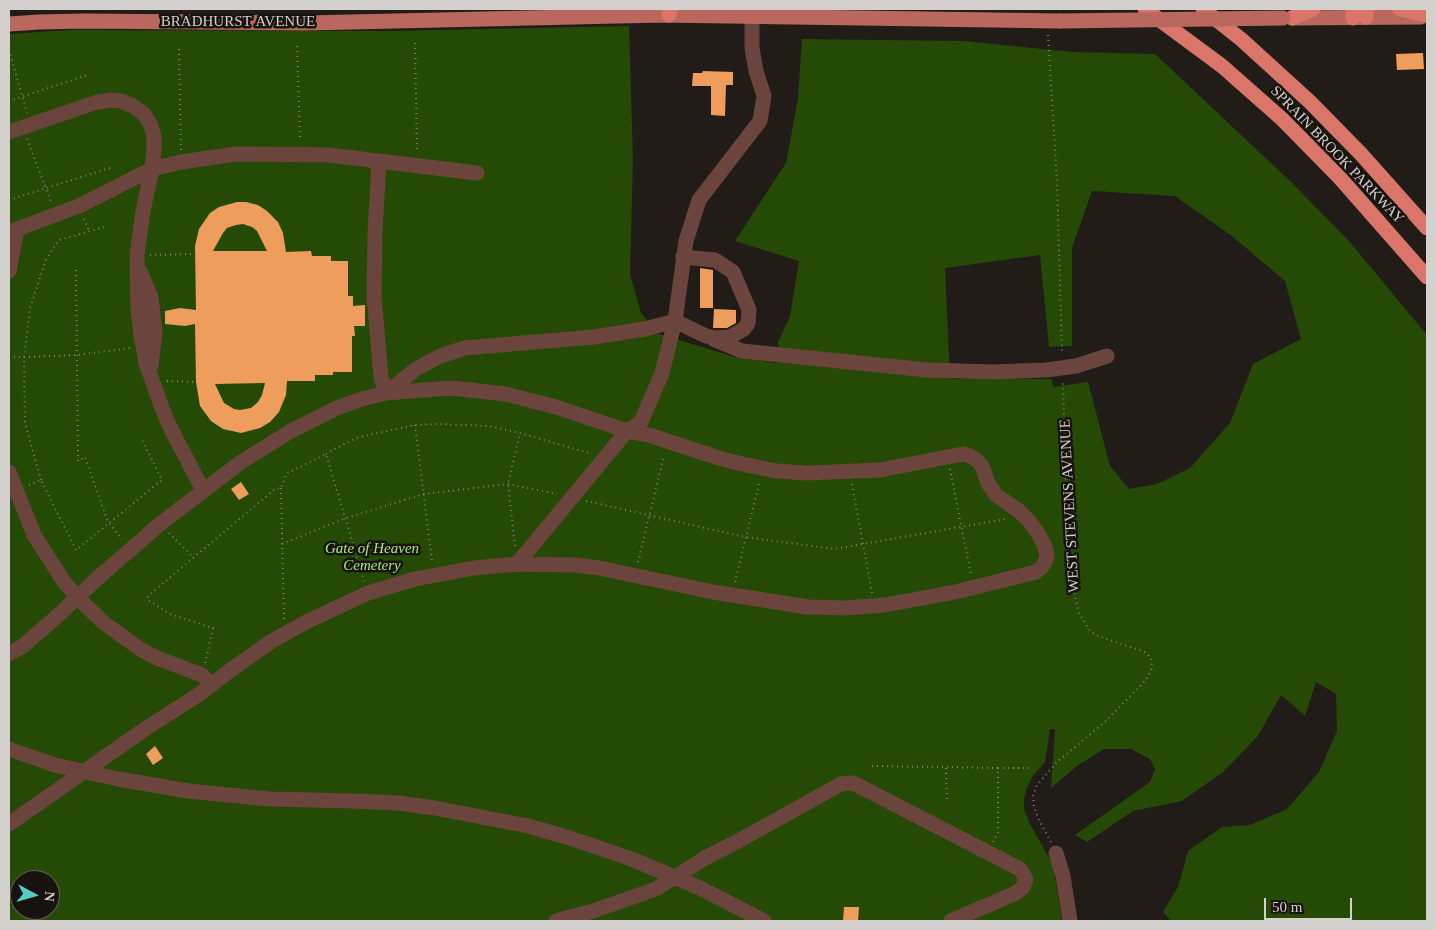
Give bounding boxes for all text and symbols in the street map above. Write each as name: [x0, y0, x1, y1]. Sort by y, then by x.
street label: BRADHURST AVENUE: [161, 13, 315, 31]
street label: SPRAIN BROOK PARKWAY: [1266, 82, 1408, 228]
street label: WEST STEVENS AVENUE: [1056, 419, 1084, 593]
park label: Gate of Heaven Cemetery: [325, 540, 419, 575]
north arrow: [10, 870, 60, 920]
scale bar: [1266, 888, 1354, 920]
text: N: [41, 891, 57, 902]
text: 50 m: [1272, 899, 1302, 915]

